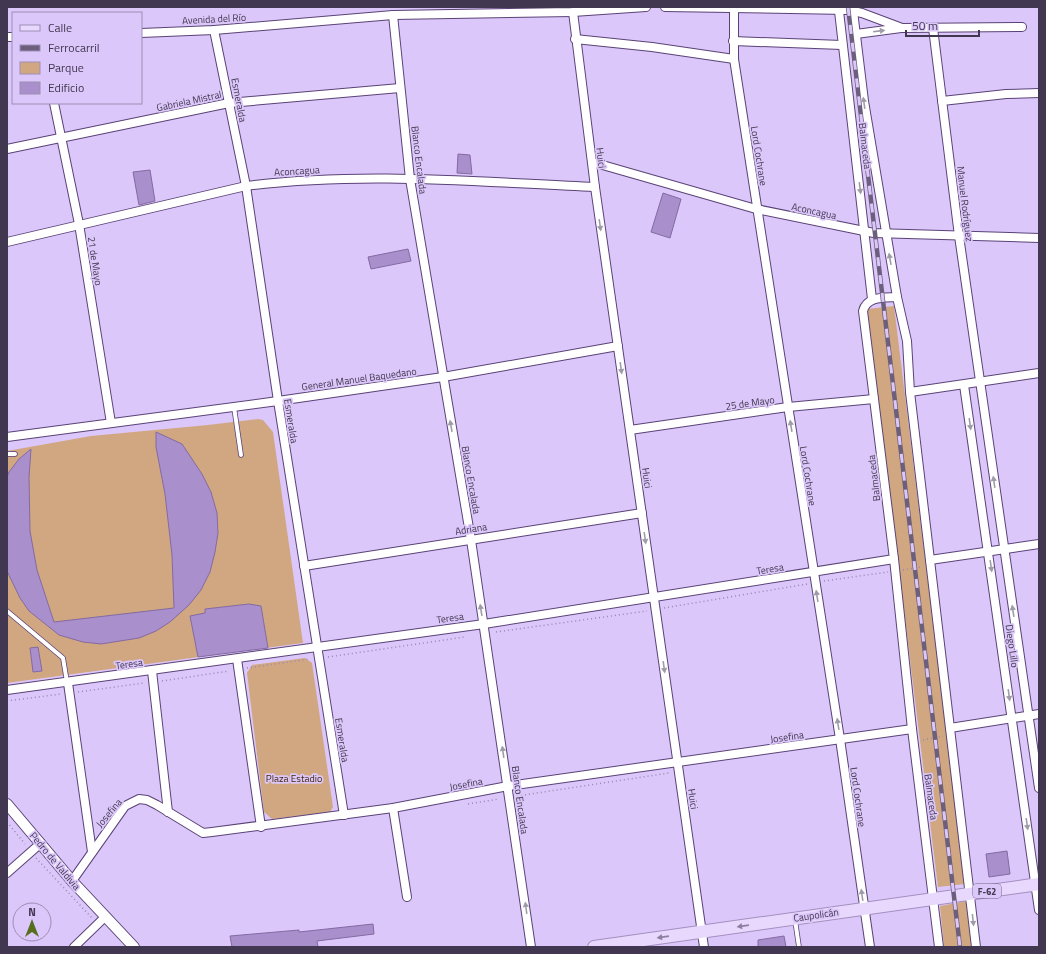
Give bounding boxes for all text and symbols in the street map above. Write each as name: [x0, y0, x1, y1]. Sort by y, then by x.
street label: Avenida del Río: [182, 10, 246, 28]
legend: [12, 12, 142, 104]
scale bar: [906, 12, 979, 38]
text: 50 m: [912, 16, 938, 35]
text: Calle: [48, 18, 72, 37]
one-way arrow: [873, 28, 885, 34]
text: Ferrocarril: [48, 38, 100, 57]
text: Parque: [48, 58, 84, 77]
street label: Esmeralda: [227, 77, 251, 123]
text: Edificio: [48, 78, 84, 97]
street label: Gabriela Mistral: [155, 87, 223, 115]
one-way arrow: [861, 97, 867, 109]
street label: Balmaceda: [855, 122, 875, 170]
street label: Blanco Encalada: [407, 125, 431, 195]
street label: Lord Cochrane: [747, 125, 771, 187]
street label: Huici: [592, 147, 610, 169]
street label: Aconcagua: [274, 162, 320, 180]
street label: Manuel Rodríguez: [953, 165, 977, 243]
one-way arrow: [857, 182, 863, 194]
street label: Aconcagua: [790, 199, 838, 223]
one-way arrow: [597, 219, 603, 231]
street label: 21 de Mayo: [84, 235, 106, 287]
one-way arrow: [887, 253, 893, 265]
one-way arrow: [618, 362, 624, 374]
street label: General Manuel Baquedano: [301, 364, 417, 394]
street label: 25 de Mayo: [725, 392, 775, 414]
street label: Esmeralda: [280, 398, 302, 444]
one-way arrow: [967, 418, 973, 430]
one-way arrow: [448, 420, 454, 432]
one-way arrow: [788, 420, 794, 432]
street label: Blanco Encalada: [458, 445, 484, 515]
street label: Lord Cochrane: [796, 445, 820, 507]
street label: Balmaceda: [864, 454, 884, 502]
street label: Huici: [638, 467, 656, 489]
one-way arrow: [991, 476, 997, 488]
street label: Adriana: [454, 519, 488, 539]
one-way arrow: [642, 532, 648, 544]
street label: Teresa: [755, 559, 785, 579]
one-way arrow: [988, 560, 994, 572]
one-way arrow: [814, 590, 820, 602]
one-way arrow: [478, 604, 484, 616]
one-way arrow: [1010, 605, 1016, 617]
street label: Teresa: [435, 609, 465, 627]
street label: Diego Lillo: [1002, 624, 1022, 668]
street label: Teresa: [114, 655, 144, 673]
one-way arrow: [661, 661, 667, 673]
one-way arrow: [1006, 689, 1012, 701]
street label: Esmeralda: [331, 717, 353, 763]
one-way arrow: [835, 718, 841, 730]
street label: Josefina: [769, 727, 805, 747]
one-way arrow: [500, 746, 506, 758]
street label: Blanco Encalada: [508, 765, 532, 835]
street label: Lord Cochrane: [846, 766, 870, 828]
park label: Plaza Estadio: [266, 771, 322, 786]
street label: Josefina: [448, 773, 484, 795]
street label: Balmaceda: [920, 773, 942, 821]
street label: Huici: [684, 788, 702, 810]
street label: Josefina: [92, 795, 126, 831]
one-way arrow: [1024, 818, 1030, 830]
street label: Pedro de Valdivia: [26, 829, 84, 893]
road number: F-62: [973, 884, 1001, 898]
one-way arrow: [859, 888, 865, 901]
north arrow: [12, 902, 52, 942]
one-way arrow: [523, 902, 529, 914]
text: N: [28, 904, 36, 920]
street label: Caupolicán: [792, 904, 840, 926]
one-way arrow: [970, 914, 977, 926]
one-way arrow: [737, 923, 749, 929]
one-way arrow: [657, 934, 670, 940]

